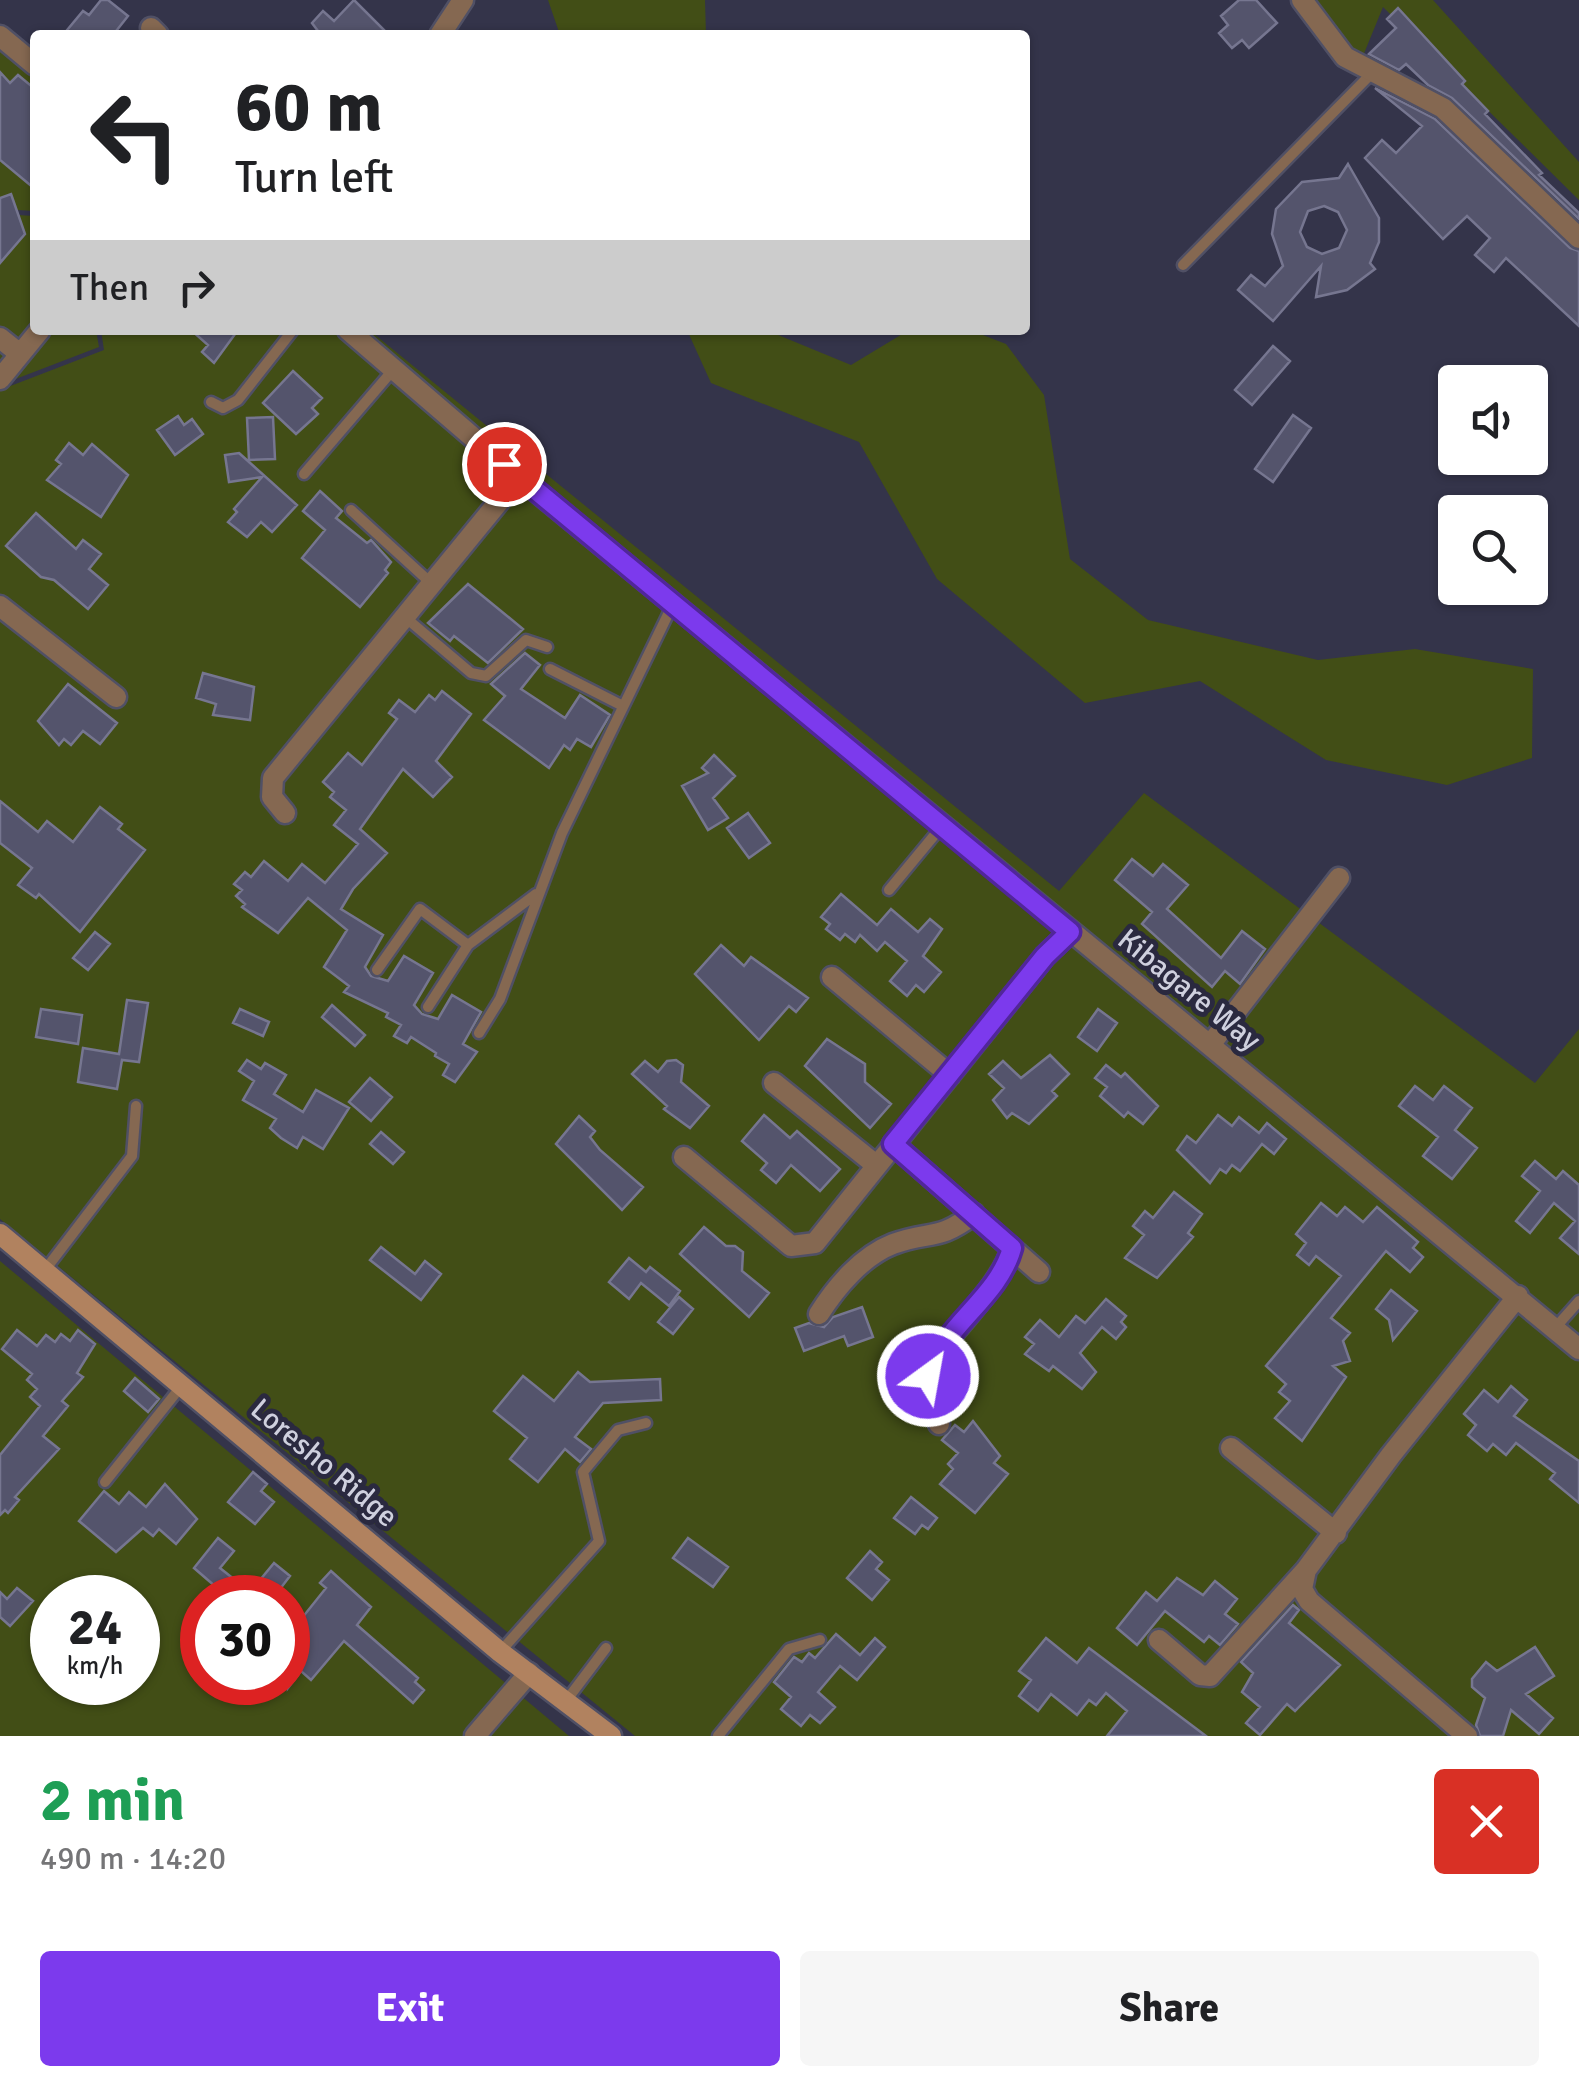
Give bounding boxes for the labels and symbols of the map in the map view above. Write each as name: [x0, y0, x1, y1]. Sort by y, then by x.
pin: [462, 422, 547, 507]
street label: Kibagare Way: [1110, 921, 1268, 1059]
position arrow: [876, 1324, 980, 1428]
street label: Loresho Ridge: [243, 1391, 405, 1535]
speed limit sign: 30: [180, 1575, 310, 1705]

